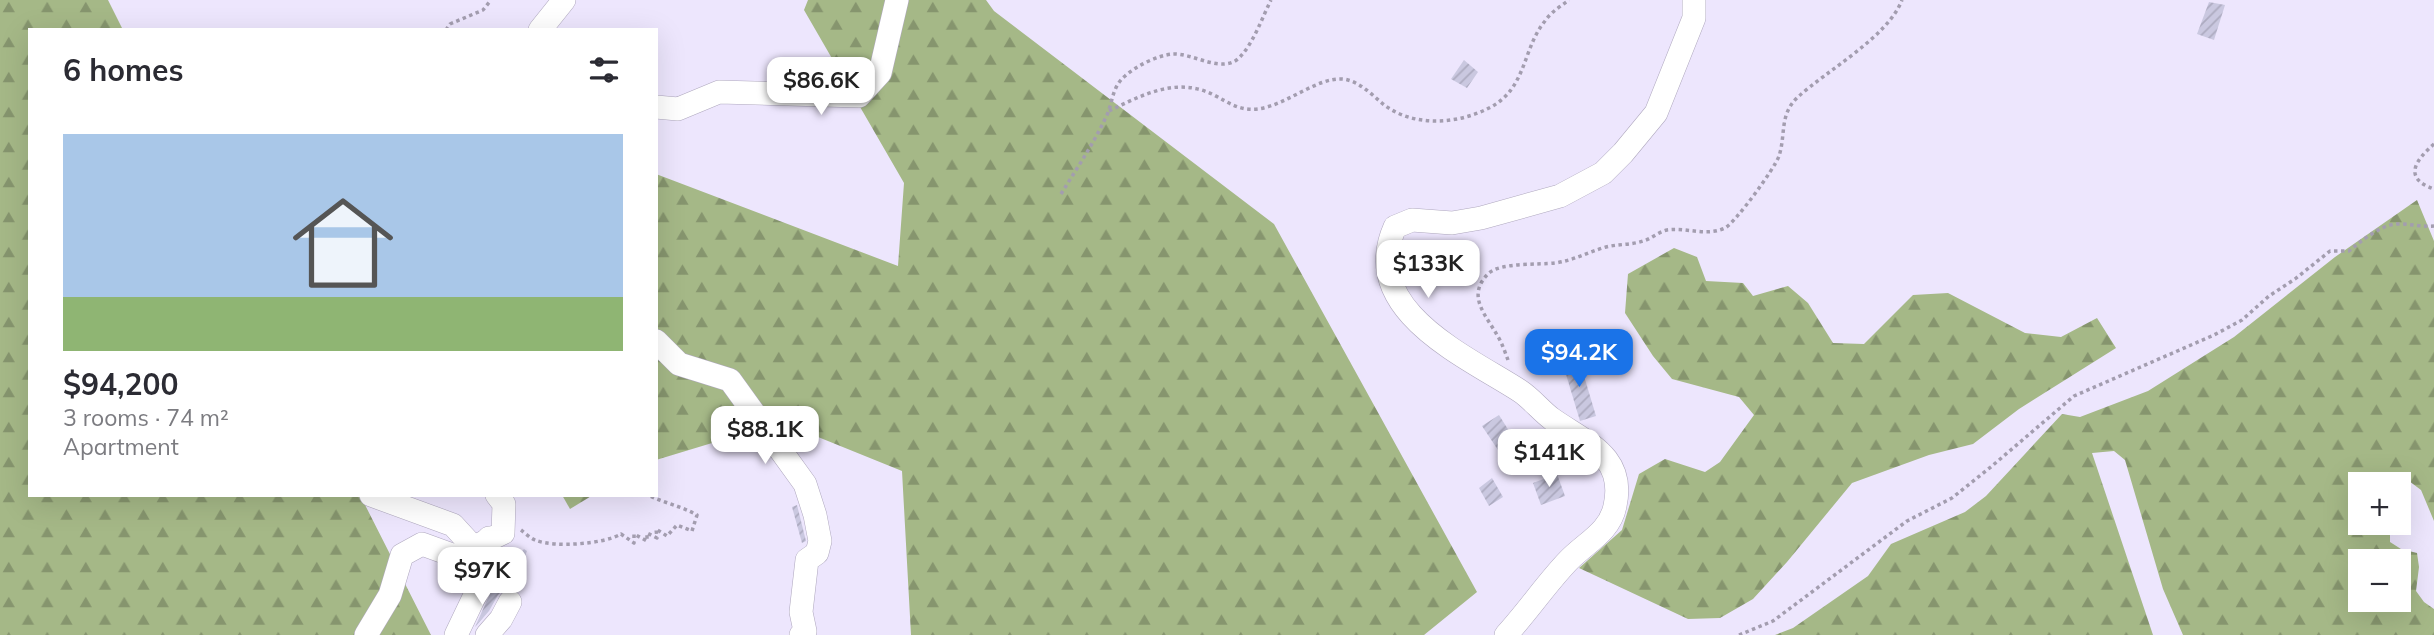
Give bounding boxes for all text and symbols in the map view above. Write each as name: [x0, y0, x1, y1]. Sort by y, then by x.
text: 6 homes: [63, 51, 184, 89]
icon: filters: [585, 51, 623, 89]
pin: $86.6K: [764, 58, 878, 117]
text: $86.6K: [783, 65, 859, 94]
icon: home: [280, 180, 406, 306]
pin: $133K: [1379, 240, 1477, 300]
text: $133K: [1393, 248, 1463, 277]
pin: $94.2K: [1522, 330, 1636, 389]
text: $94.2K: [1541, 337, 1617, 366]
text: $94,200: [63, 365, 178, 403]
text: 3 rooms · 74 m²: [63, 403, 229, 432]
pin: $88.1K: [708, 406, 822, 466]
text: $88.1K: [727, 414, 803, 443]
pin: $141K: [1500, 430, 1598, 489]
text: Apartment: [63, 432, 179, 461]
text: $141K: [1514, 437, 1584, 466]
map controls: [2348, 472, 2411, 612]
button: +: [2348, 472, 2411, 535]
pin: $97K: [441, 548, 523, 607]
button: −: [2348, 549, 2411, 612]
text: $97K: [454, 555, 510, 584]

